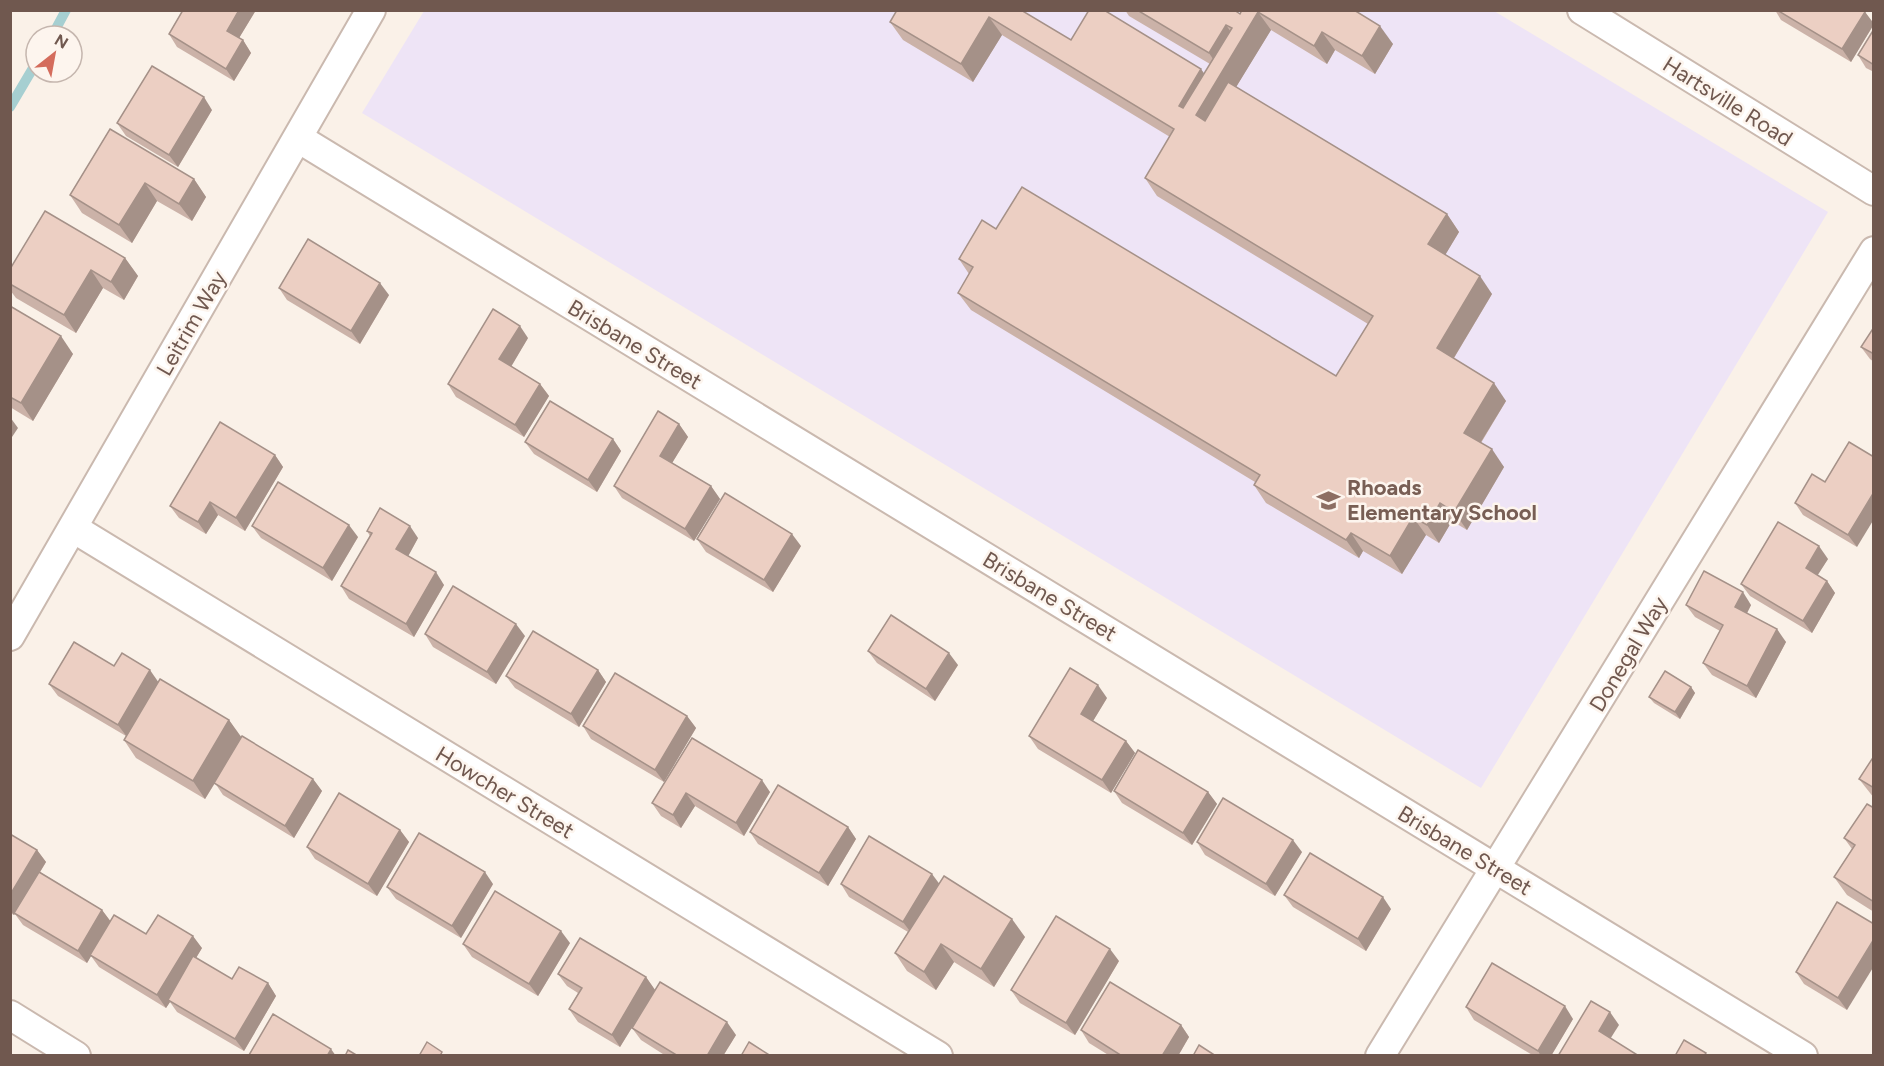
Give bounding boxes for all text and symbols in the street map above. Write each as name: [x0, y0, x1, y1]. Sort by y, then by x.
north arrow: [24, 24, 84, 84]
text: N: [51, 30, 72, 53]
street label: Hartsville Road: [1658, 51, 1798, 152]
street label: Leitrim Way: [151, 266, 232, 380]
street label: Brisbane Street: [563, 294, 707, 395]
place label: Rhoads Elementary School: [1347, 474, 1537, 526]
school or university icon: Rhoads Elementary School: [1316, 487, 1342, 513]
street label: Brisbane Street: [978, 546, 1122, 647]
street label: Donegal Way: [1584, 591, 1674, 717]
street label: Howcher Street: [431, 741, 579, 844]
street label: Brisbane Street: [1393, 800, 1537, 901]

